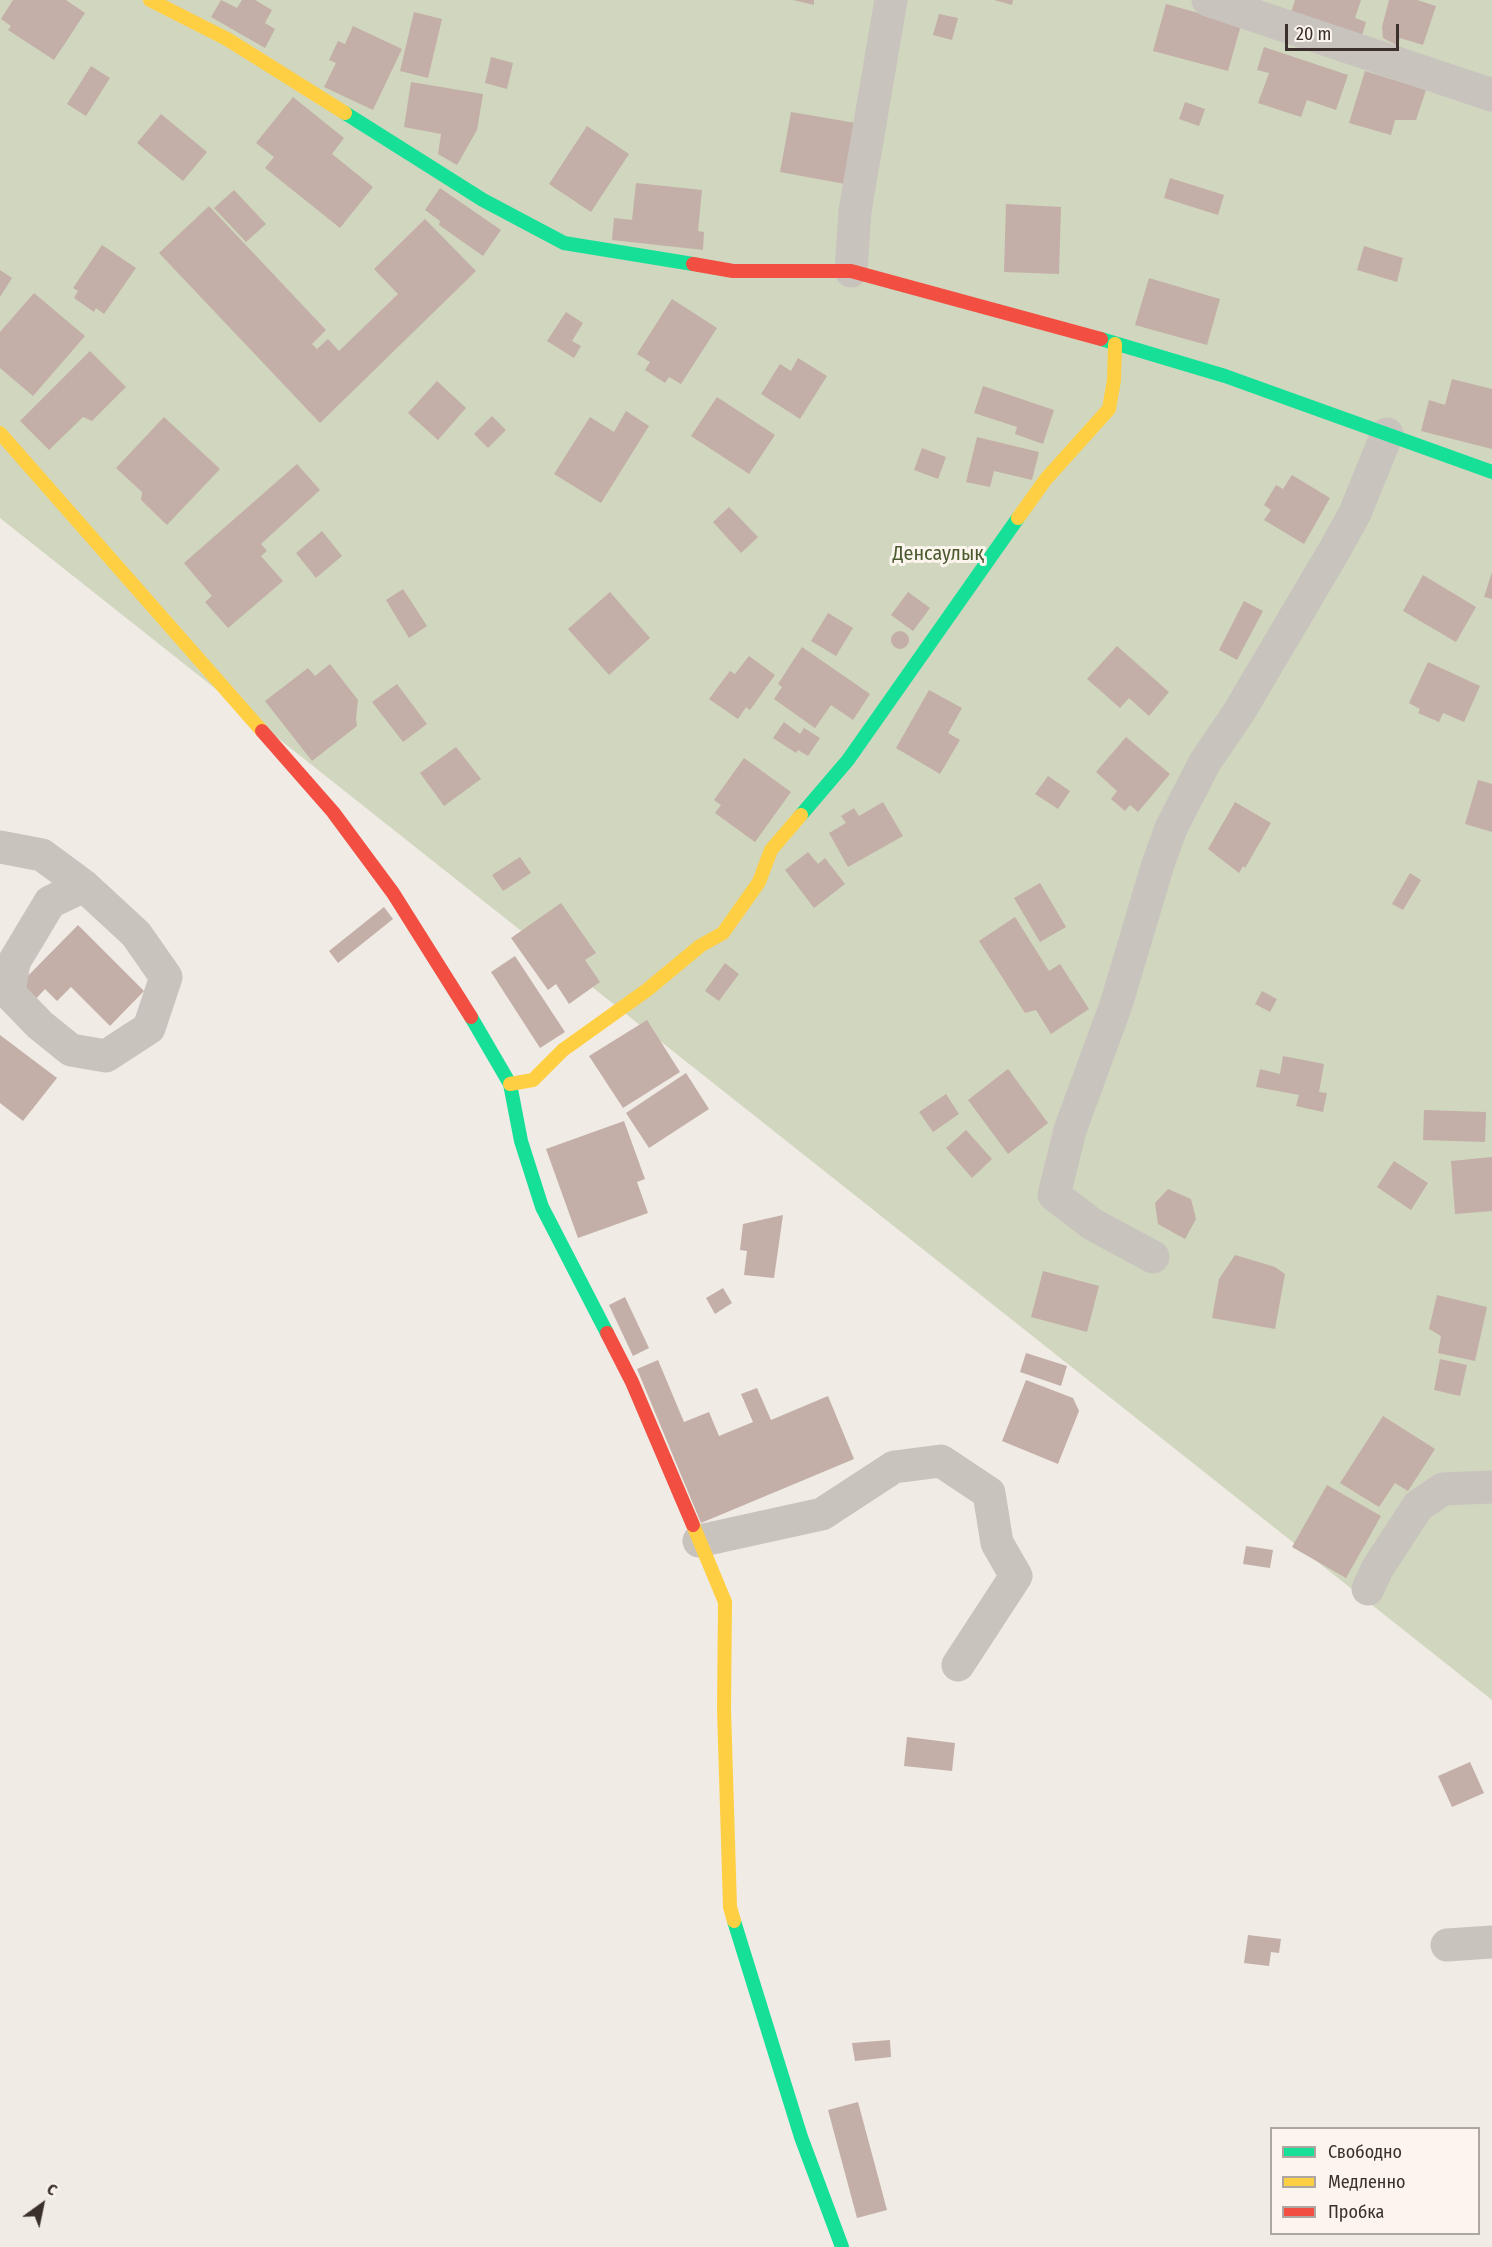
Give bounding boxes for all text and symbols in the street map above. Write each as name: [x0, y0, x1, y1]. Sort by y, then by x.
scale bar: [1288, 12, 1402, 50]
text: 20 m: [1296, 23, 1331, 45]
park label: Денсаулық: [892, 542, 984, 566]
legend: [1270, 2127, 1480, 2235]
text: Свободно: [1328, 2141, 1402, 2163]
text: Медленно: [1328, 2171, 1406, 2193]
north arrow: [12, 2175, 72, 2235]
text: С: [43, 2179, 61, 2200]
text: Пробка: [1328, 2201, 1384, 2223]

